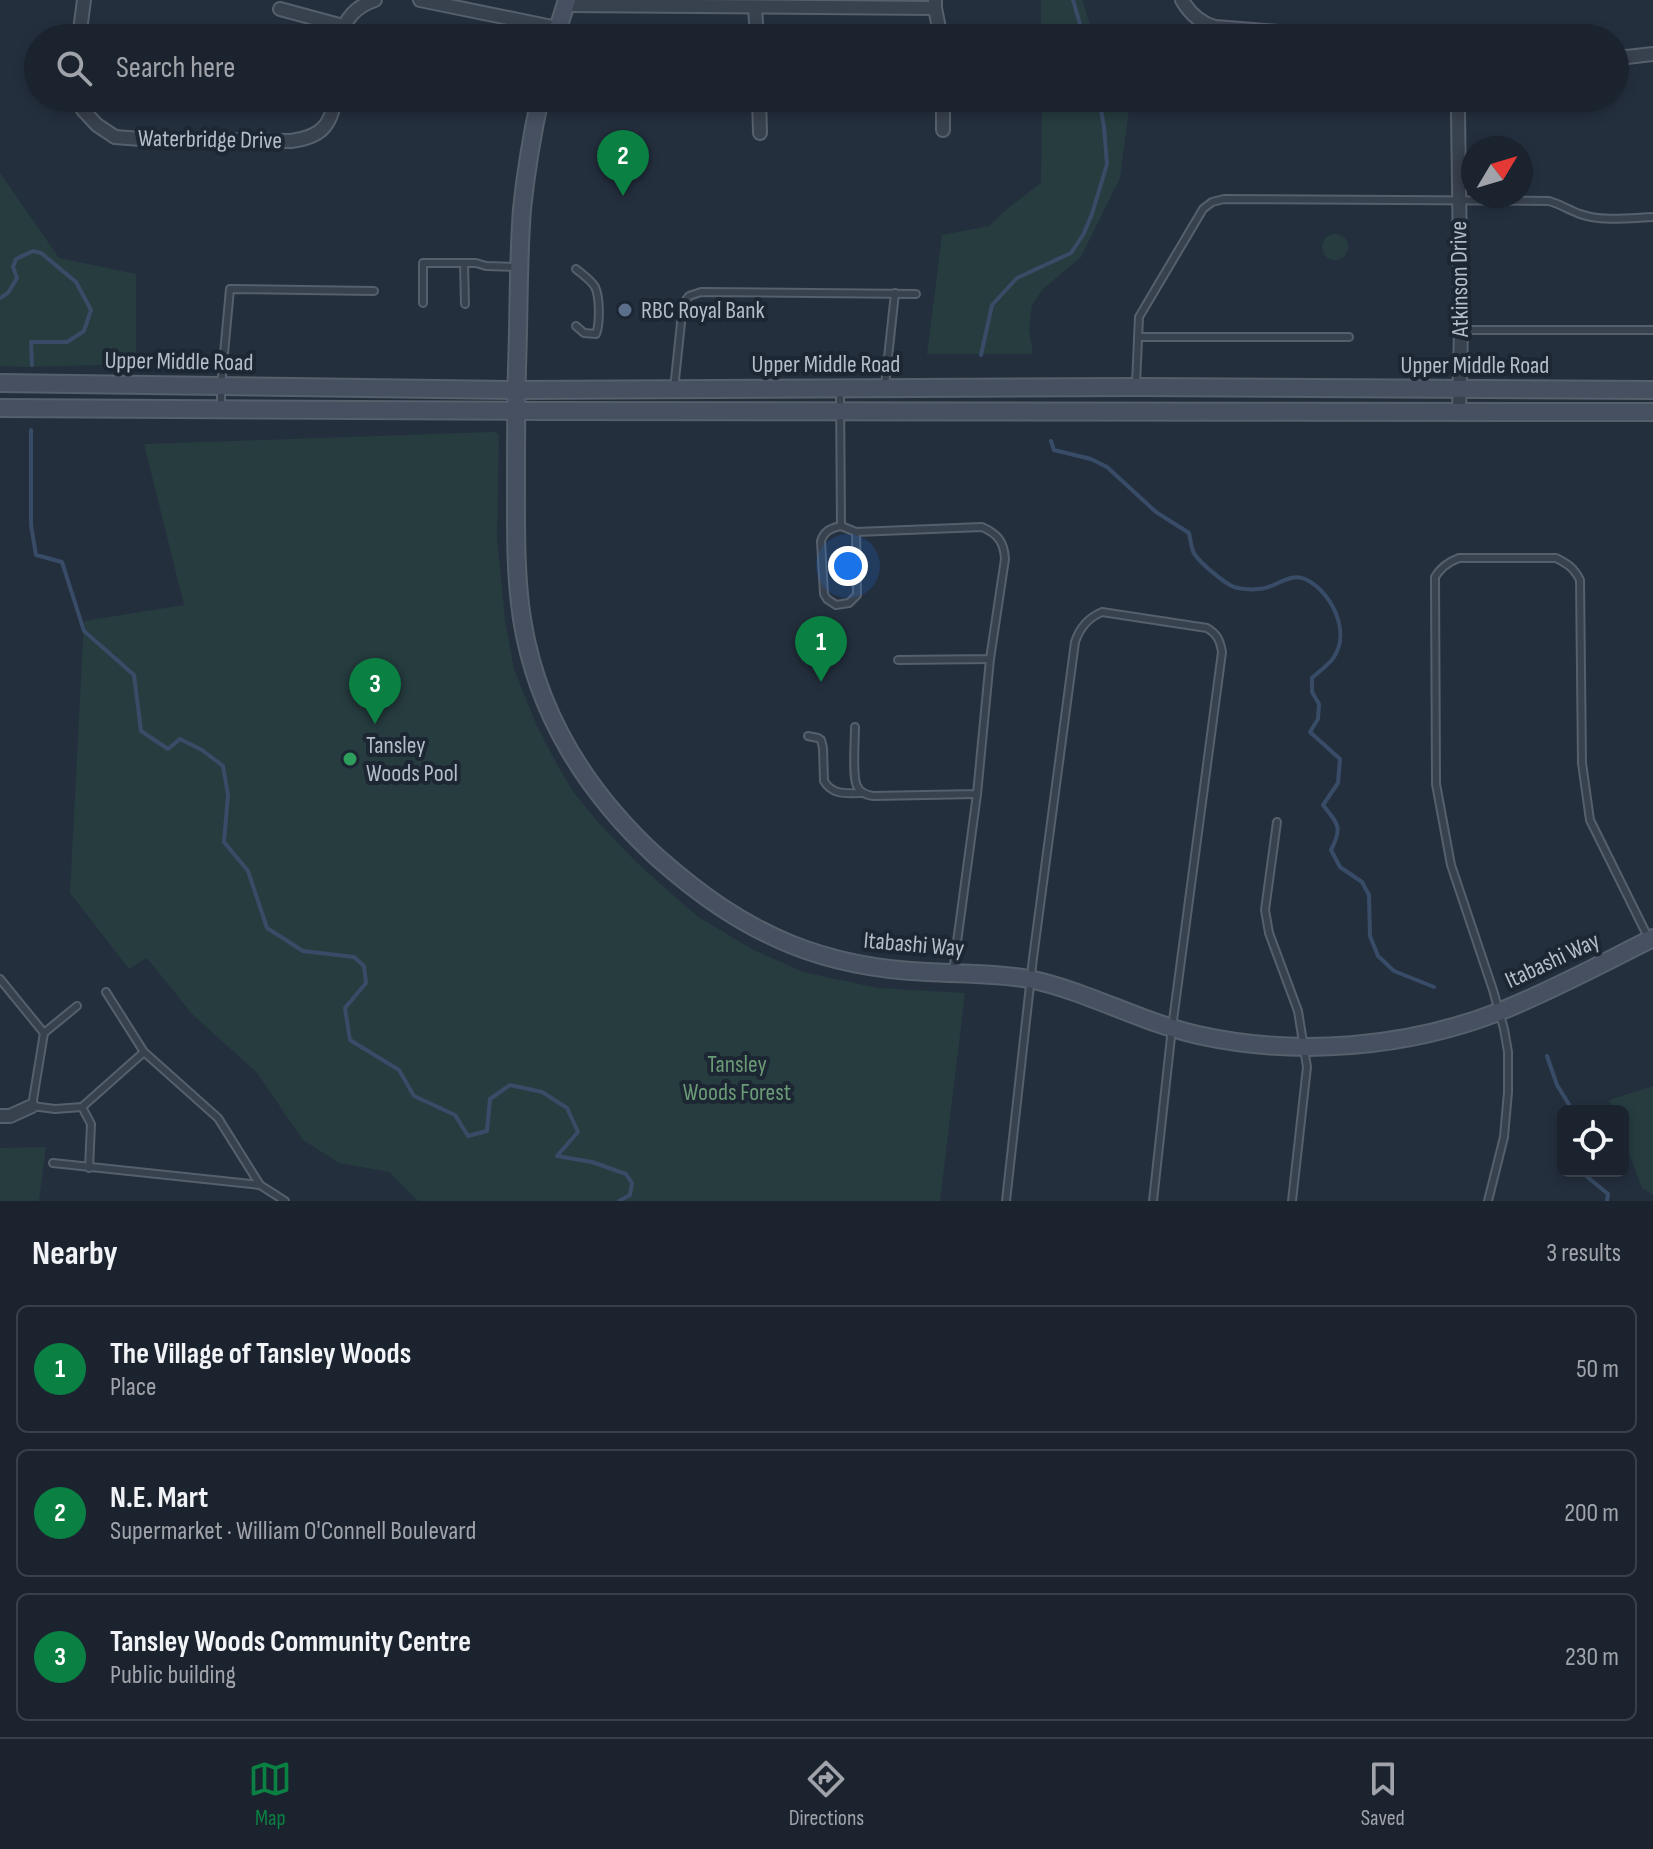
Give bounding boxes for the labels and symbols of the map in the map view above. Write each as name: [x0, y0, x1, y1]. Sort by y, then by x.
street label: Waterbridge Drive: [138, 124, 282, 155]
pin: 2: [597, 130, 649, 196]
north arrow: [1461, 136, 1533, 208]
street label: Atkinson Drive: [1444, 221, 1475, 338]
place label: RBC Royal Bank: [641, 296, 765, 325]
marker: RBC Royal Bank: [616, 301, 634, 319]
street label: Upper Middle Road: [104, 346, 254, 377]
street label: Upper Middle Road: [752, 350, 900, 379]
street label: Upper Middle Road: [1401, 351, 1549, 380]
your location: [828, 546, 868, 586]
pin: 1: [795, 616, 847, 682]
pin: 3: [349, 658, 401, 724]
place label: Tansley Woods Pool: [366, 731, 458, 788]
marker: Tansley Woods Pool: [341, 750, 359, 768]
street label: Itabashi Way: [862, 926, 966, 963]
street label: Itabashi Way: [1500, 926, 1604, 995]
park label: Tansley Woods Forest: [683, 1050, 791, 1107]

